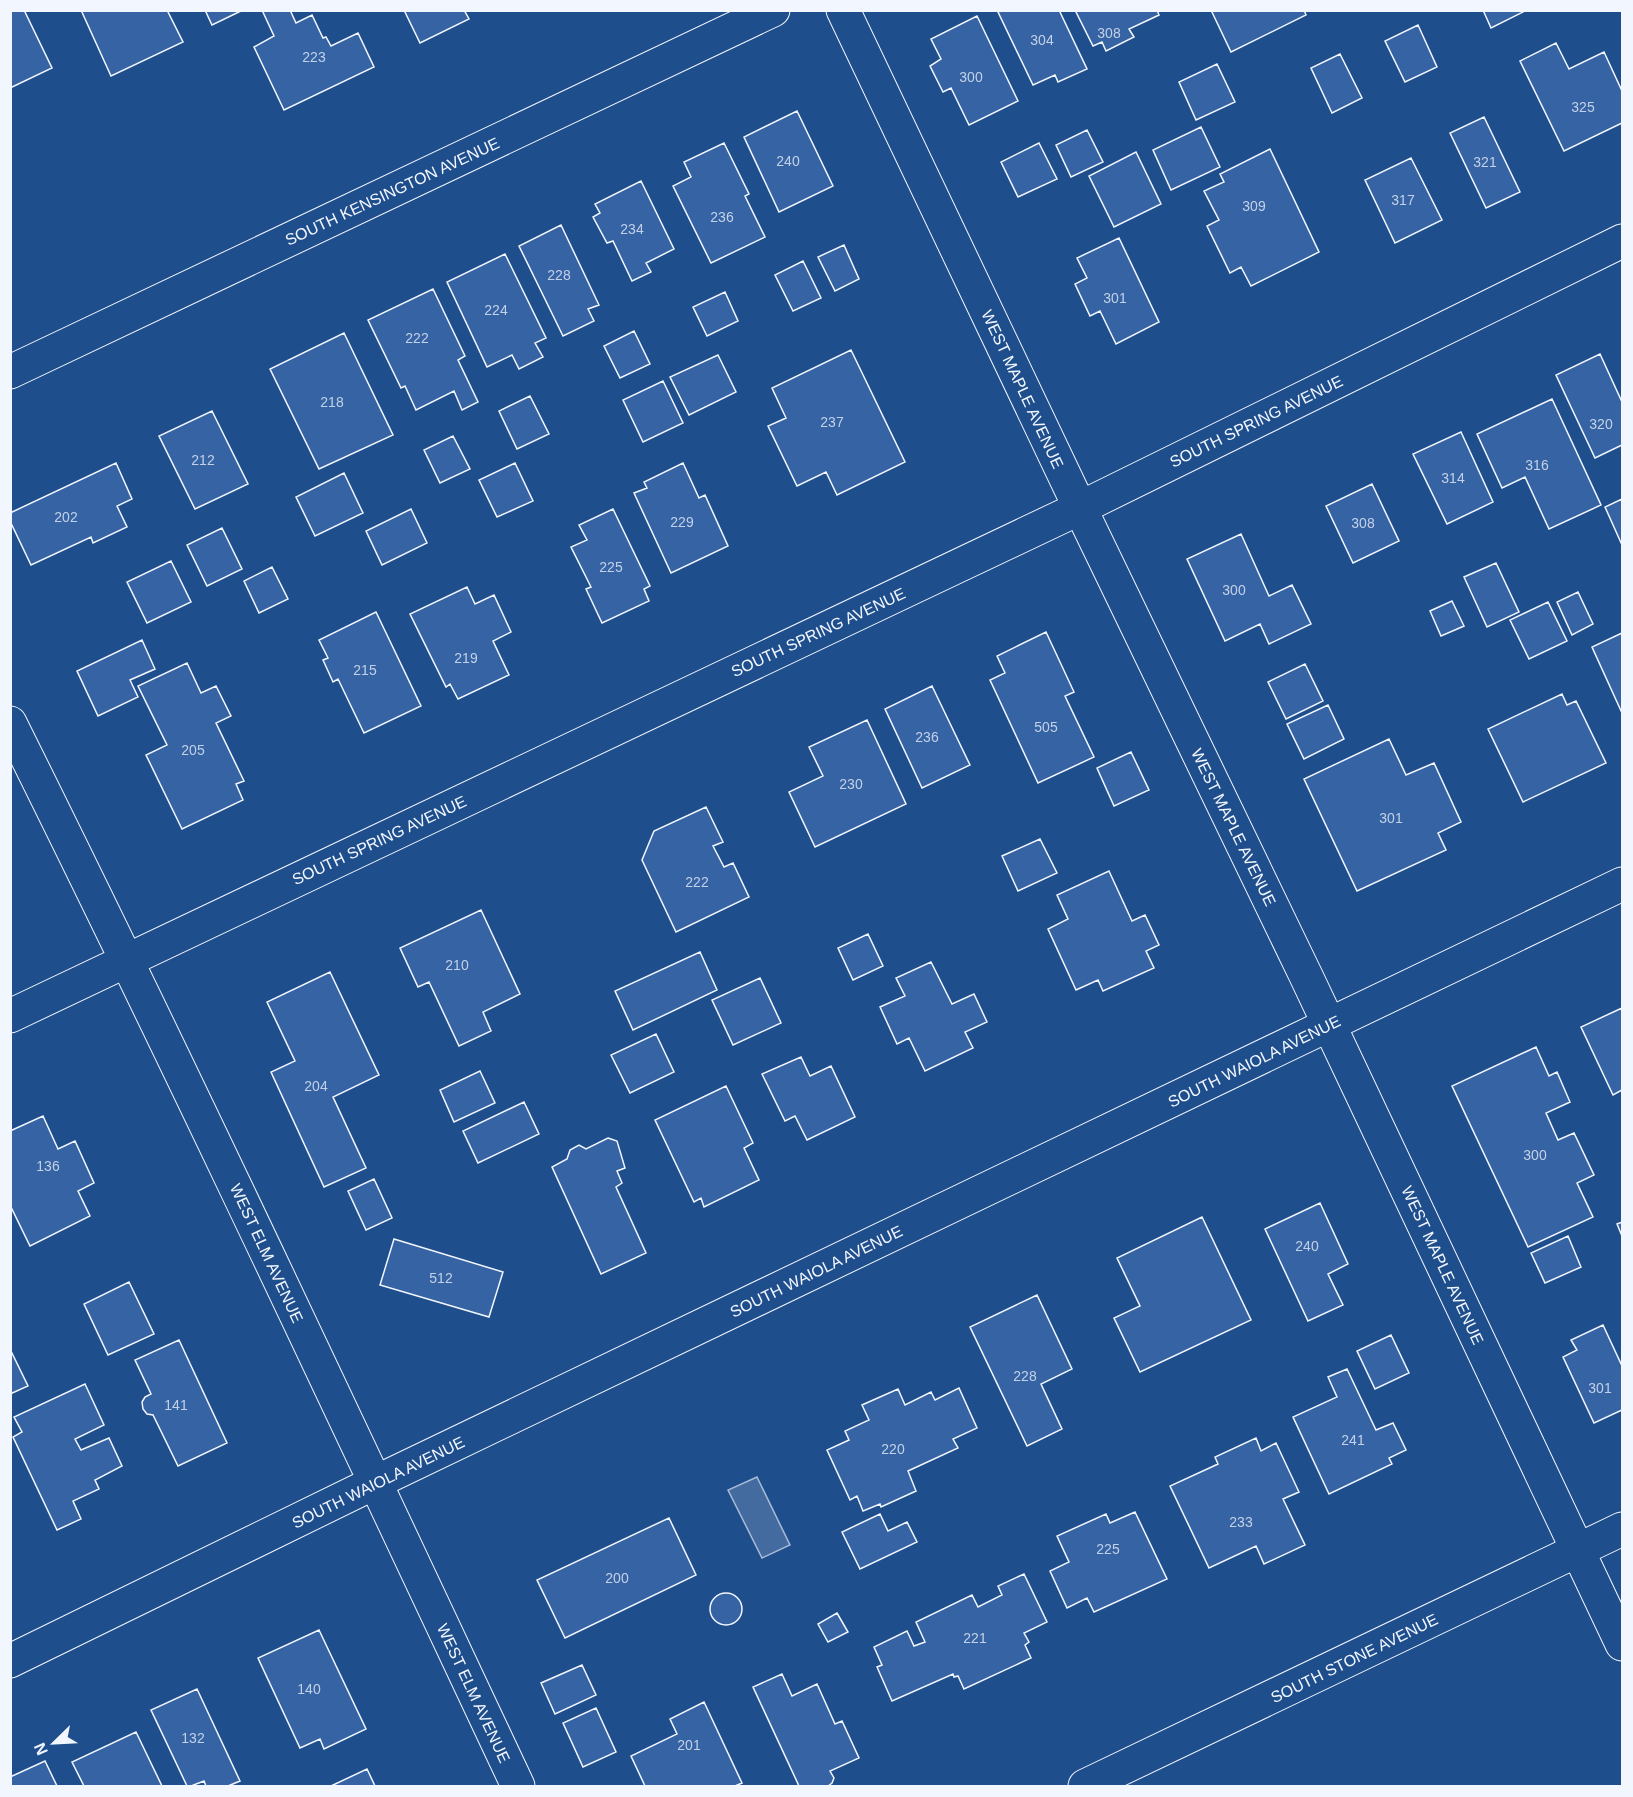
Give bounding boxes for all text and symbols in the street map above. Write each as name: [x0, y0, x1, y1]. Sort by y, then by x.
house number: 308: [1097, 25, 1121, 41]
house number: 304: [1030, 32, 1054, 48]
house number: 223: [302, 49, 326, 65]
house number: 300: [959, 69, 983, 85]
house number: 325: [1571, 99, 1595, 115]
street label: SOUTH KENSINGTON AVENUE: [283, 134, 502, 249]
house number: 240: [776, 153, 800, 169]
house number: 321: [1473, 154, 1497, 170]
house number: 317: [1391, 192, 1415, 208]
house number: 309: [1242, 198, 1266, 214]
house number: 236: [710, 209, 734, 225]
house number: 234: [620, 221, 644, 237]
house number: 228: [547, 267, 571, 283]
house number: 301: [1103, 290, 1127, 306]
house number: 224: [484, 302, 508, 318]
street label: WEST MAPLE AVENUE: [978, 307, 1067, 471]
house number: 222: [405, 330, 429, 346]
street label: SOUTH SPRING AVENUE: [1167, 372, 1345, 471]
house number: 218: [320, 394, 344, 410]
house number: 237: [820, 414, 844, 430]
house number: 320: [1589, 416, 1613, 432]
house number: 212: [191, 452, 215, 468]
house number: 316: [1525, 457, 1549, 473]
house number: 314: [1441, 470, 1465, 486]
house number: 202: [54, 509, 78, 525]
house number: 229: [670, 514, 694, 530]
house number: 308: [1351, 515, 1375, 531]
house number: 225: [599, 559, 623, 575]
house number: 300: [1222, 582, 1246, 598]
street label: SOUTH SPRING AVENUE: [729, 585, 908, 680]
house number: 219: [454, 650, 478, 666]
house number: 215: [353, 662, 377, 678]
house number: 505: [1034, 719, 1058, 735]
house number: 236: [915, 729, 939, 745]
house number: 205: [181, 742, 205, 758]
street label: WEST MAPLE AVENUE: [1188, 746, 1279, 909]
house number: 230: [839, 776, 863, 792]
street label: SOUTH SPRING AVENUE: [290, 793, 469, 888]
house number: 301: [1379, 810, 1403, 826]
house number: 222: [685, 874, 709, 890]
house number: 210: [445, 957, 469, 973]
street label: SOUTH WAIOLA AVENUE: [1165, 1012, 1343, 1111]
house number: 204: [304, 1078, 328, 1094]
house number: 300: [1523, 1147, 1547, 1163]
house number: 136: [36, 1158, 60, 1174]
street label: WEST ELM AVENUE: [227, 1181, 306, 1325]
street label: WEST MAPLE AVENUE: [1398, 1183, 1487, 1347]
street label: SOUTH WAIOLA AVENUE: [727, 1222, 905, 1321]
house number: 240: [1295, 1238, 1319, 1254]
house number: 512: [429, 1270, 453, 1286]
house number: 228: [1013, 1368, 1037, 1384]
house number: 301: [1588, 1380, 1612, 1396]
house number: 141: [164, 1397, 188, 1413]
house number: 241: [1341, 1432, 1365, 1448]
street label: SOUTH WAIOLA AVENUE: [289, 1433, 467, 1532]
house number: 220: [881, 1441, 905, 1457]
house number: 233: [1229, 1514, 1253, 1530]
house number: 225: [1096, 1541, 1120, 1557]
house number: 200: [605, 1570, 629, 1586]
street label: SOUTH STONE AVENUE: [1268, 1611, 1440, 1706]
street label: WEST ELM AVENUE: [434, 1621, 513, 1765]
house number: 221: [963, 1630, 987, 1646]
house number: 140: [297, 1681, 321, 1697]
north arrow: [24, 1713, 84, 1773]
house number: 132: [181, 1730, 205, 1746]
house number: 201: [677, 1737, 701, 1753]
text: N: [31, 1740, 51, 1758]

